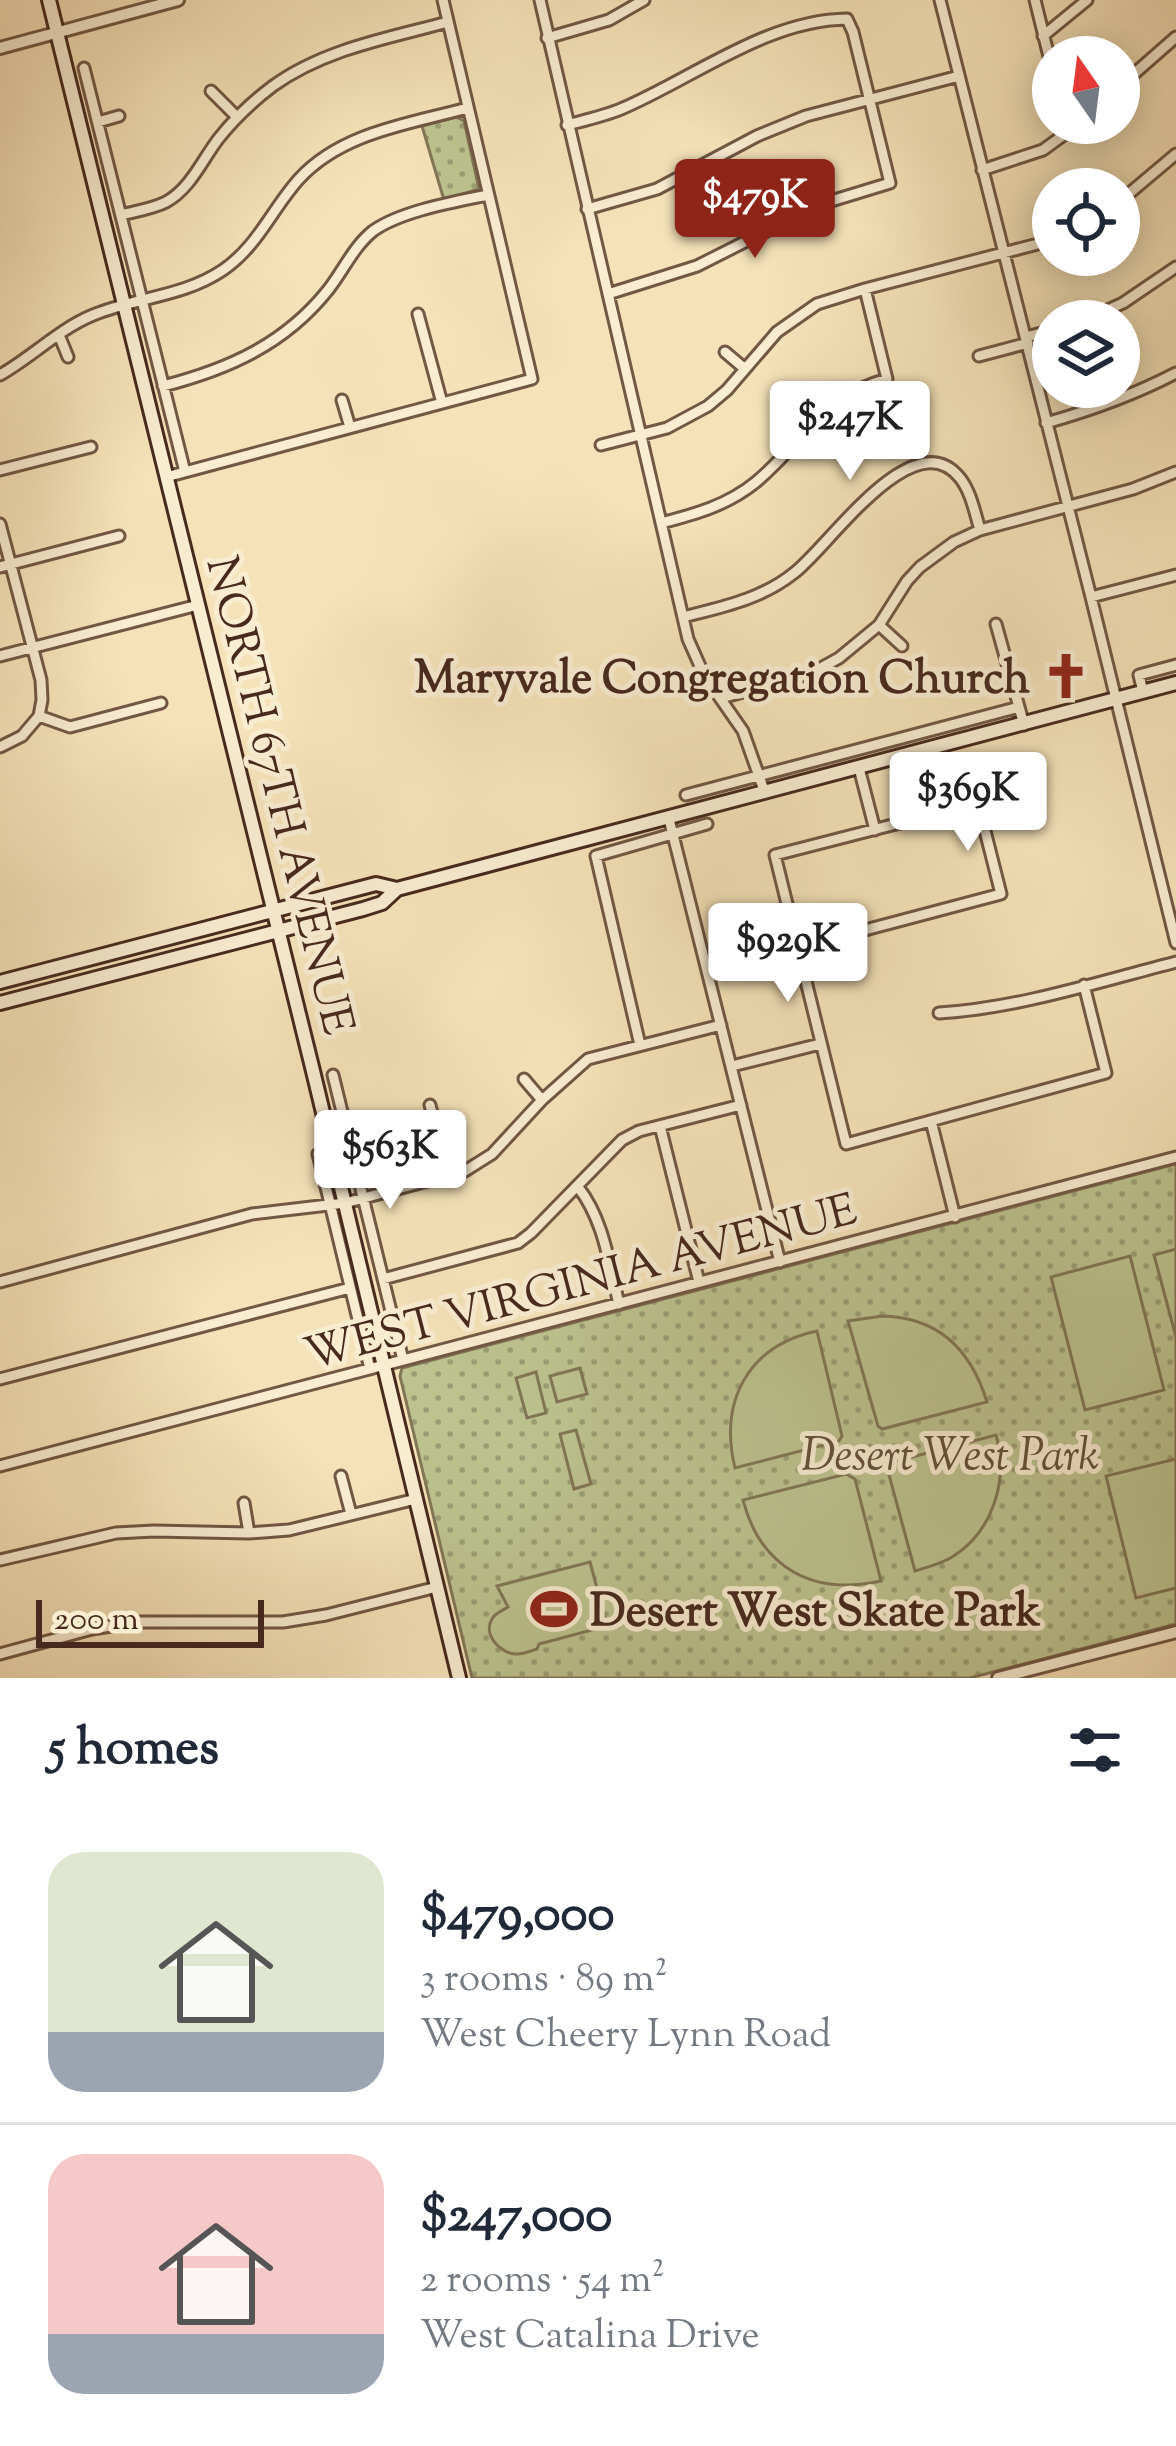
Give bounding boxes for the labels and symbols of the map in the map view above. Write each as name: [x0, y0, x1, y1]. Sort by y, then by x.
north arrow: [1032, 36, 1140, 144]
pin: $479K: [671, 159, 839, 261]
pin: $247K: [766, 381, 934, 483]
street label: NORTH 67TH AVENUE: [186, 550, 368, 1042]
place label: Maryvale Congregation Church: [414, 649, 1031, 714]
church icon: Maryvale Congregation Church: [1041, 651, 1091, 701]
pin: $369K: [884, 752, 1052, 854]
pin: $929K: [704, 903, 872, 1005]
pin: $563K: [306, 1110, 474, 1212]
street label: WEST VIRGINIA AVENUE: [298, 1180, 865, 1390]
park label: Desert West Park: [801, 1426, 1099, 1491]
place label: Desert West Skate Park: [590, 1582, 1041, 1647]
sports icon: Desert West Skate Park: [529, 1584, 579, 1634]
scale bar: [36, 1594, 264, 1647]

